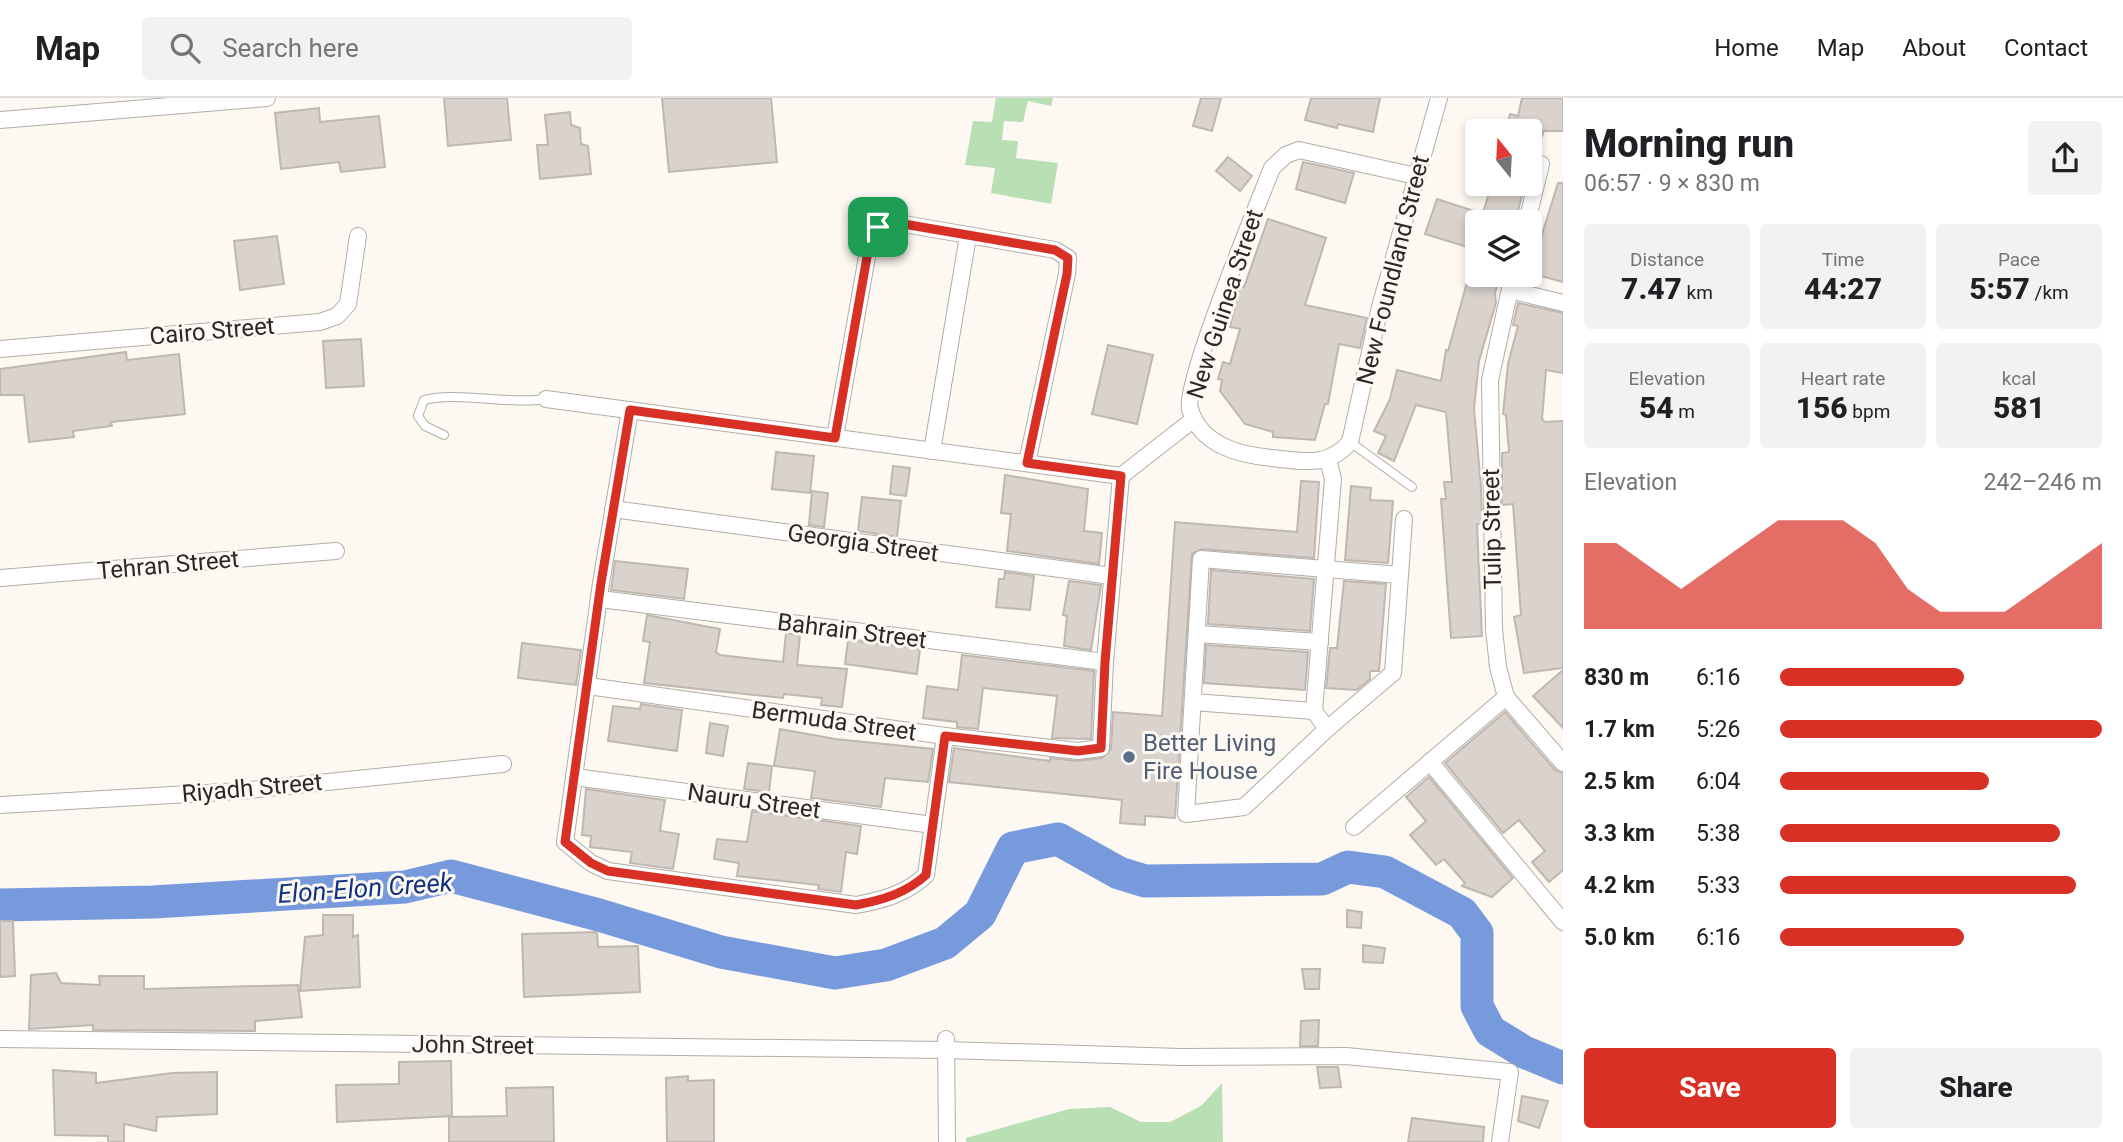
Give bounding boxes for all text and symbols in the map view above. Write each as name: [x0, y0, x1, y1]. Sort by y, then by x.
search box: [142, 17, 632, 80]
text: Map: [35, 29, 100, 68]
icon: search: [166, 29, 204, 67]
text: Search here: [222, 33, 359, 63]
text: Home: [1714, 34, 1779, 62]
text: Map: [1817, 34, 1864, 62]
text: About: [1902, 34, 1966, 62]
text: Contact: [2004, 34, 2088, 62]
north arrow: [1465, 119, 1542, 196]
map controls: [1465, 119, 1542, 287]
button: share: [2028, 121, 2102, 195]
text: Morning run: [1584, 122, 1794, 166]
street label: New Foundland Street: [1351, 152, 1435, 388]
text: 06:57 · 9 × 830 m: [1584, 170, 1760, 197]
pin: [848, 197, 908, 257]
street label: New Guinea Street: [1181, 206, 1269, 402]
icon: arrive: [859, 208, 897, 246]
button: layers: [1465, 210, 1542, 287]
text: Distance: [1630, 248, 1704, 271]
text: Time: [1822, 248, 1864, 271]
text: Pace: [1998, 248, 2040, 271]
text: 7.47: [1621, 271, 1682, 306]
text: 44:27: [1804, 271, 1882, 306]
text: 5:57: [1969, 271, 2030, 306]
text: km: [1682, 281, 1713, 304]
text: /km: [2030, 281, 2069, 304]
street label: Cairo Street: [148, 312, 276, 350]
text: Elevation: [1629, 367, 1705, 390]
text: Heart rate: [1801, 367, 1885, 390]
text: kcal: [2002, 367, 2036, 390]
text: 54: [1639, 390, 1674, 425]
text: 156: [1796, 390, 1848, 425]
text: 581: [1993, 390, 2045, 425]
text: m: [1674, 400, 1695, 423]
text: bpm: [1848, 400, 1890, 423]
street label: Tulip Street: [1477, 468, 1507, 590]
text: Elevation: [1584, 469, 1677, 496]
text: 242–246 m: [1983, 469, 2102, 496]
street label: Georgia Street: [786, 519, 941, 567]
street label: Tehran Street: [96, 545, 240, 585]
street label: Bahrain Street: [776, 608, 928, 654]
text: 830 m: [1584, 664, 1649, 691]
text: 6:16: [1696, 664, 1740, 691]
street label: Bermuda Street: [750, 696, 918, 746]
text: 1.7 km: [1584, 716, 1655, 743]
text: 5:26: [1696, 716, 1740, 743]
place label: Better Living Fire House: [1143, 729, 1276, 785]
marker: Better Living Fire House: [1121, 749, 1137, 765]
street label: Riyadh Street: [181, 768, 324, 808]
text: 2.5 km: [1584, 768, 1655, 795]
text: 6:04: [1696, 768, 1740, 795]
street label: Nauru Street: [686, 778, 822, 824]
text: 3.3 km: [1584, 820, 1655, 847]
text: 5:38: [1696, 820, 1740, 847]
water label: Elon-Elon Creek: [277, 867, 455, 909]
text: 4.2 km: [1584, 872, 1655, 899]
text: 5:33: [1696, 872, 1740, 899]
text: 5.0 km: [1584, 924, 1655, 951]
text: 6:16: [1696, 924, 1740, 951]
street label: John Street: [411, 1030, 535, 1060]
button: Save: [1584, 1048, 1836, 1128]
button: Share: [1850, 1048, 2102, 1128]

